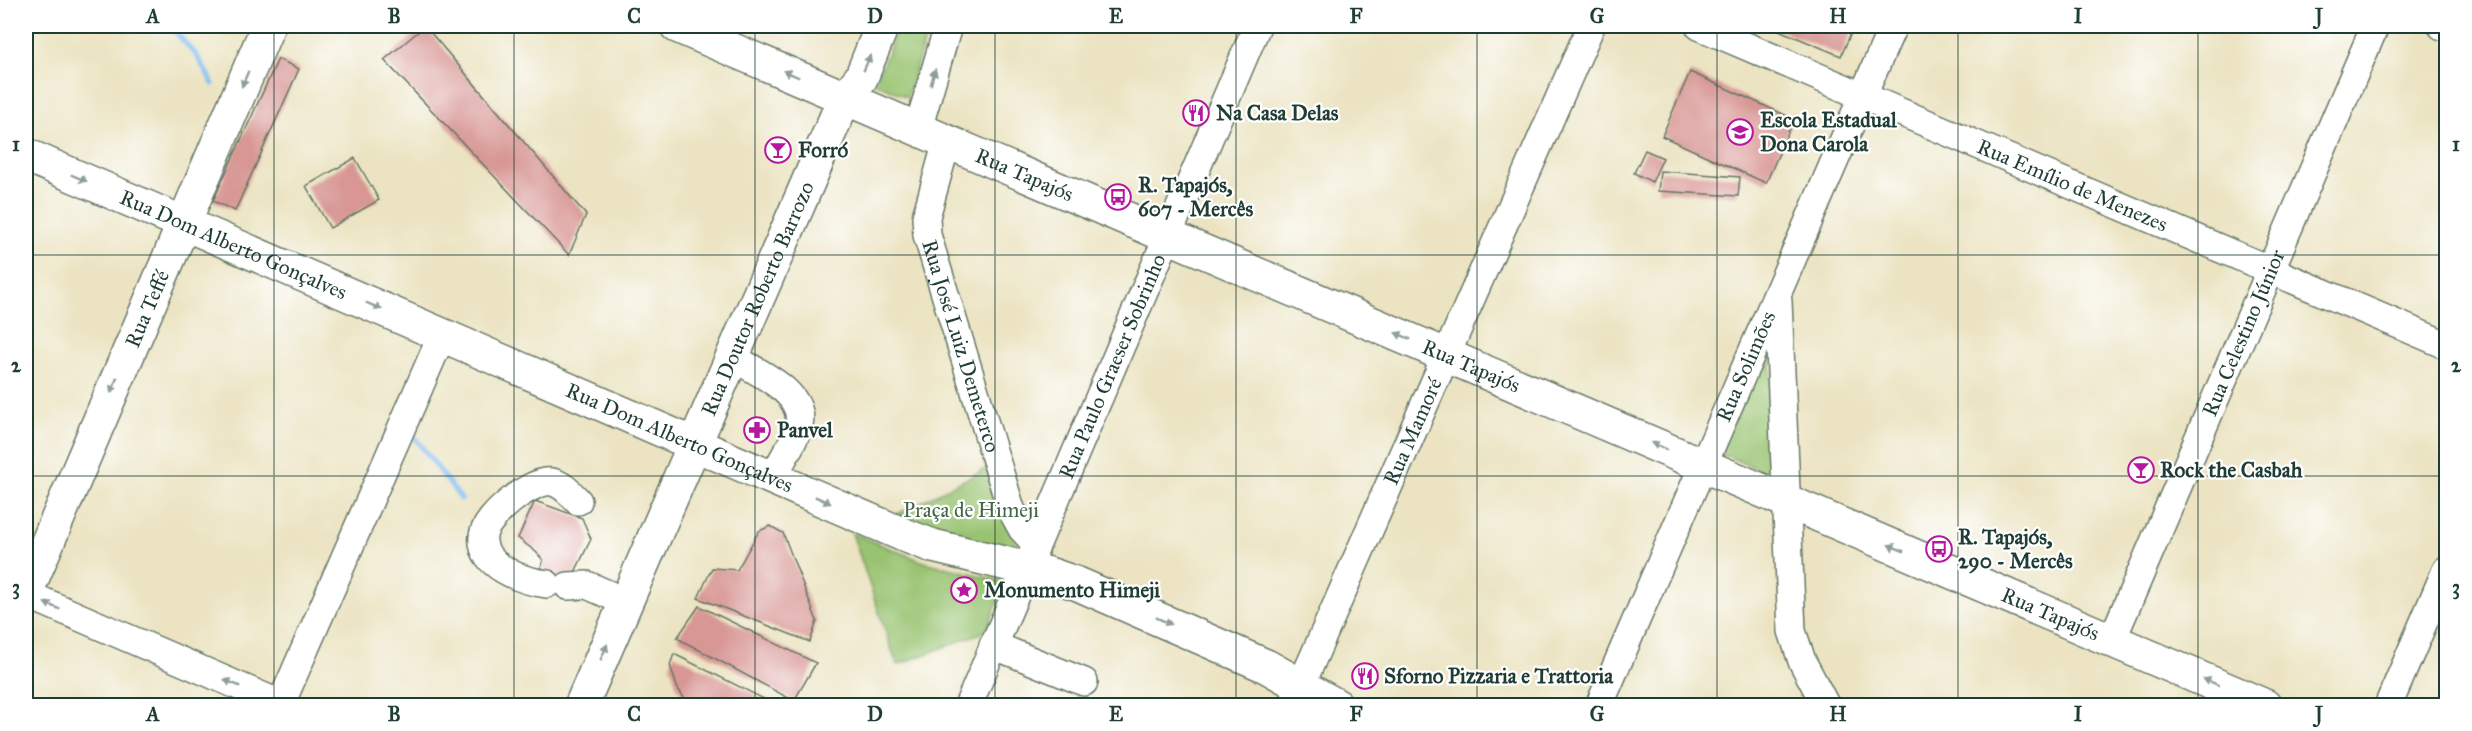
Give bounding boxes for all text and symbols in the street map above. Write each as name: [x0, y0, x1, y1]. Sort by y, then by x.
text: A: [144, 4, 160, 28]
text: B: [387, 4, 401, 28]
text: C: [627, 4, 641, 28]
text: D: [867, 4, 883, 28]
text: E: [1109, 4, 1124, 28]
text: F: [1349, 4, 1363, 28]
text: G: [1590, 4, 1605, 28]
text: H: [1829, 4, 1847, 28]
text: I: [2074, 4, 2083, 28]
text: J: [2312, 4, 2324, 30]
one-way arrow: [863, 54, 872, 72]
one-way arrow: [929, 68, 938, 86]
one-way arrow: [783, 70, 800, 79]
one-way arrow: [240, 71, 250, 89]
restaurant icon: Na Casa Delas: [1181, 98, 1211, 128]
place label: Na Casa Delas: [1216, 100, 1339, 126]
place label: Escola Estadual Dona Carola: [1760, 107, 1898, 157]
school or university icon: Escola Estadual Dona Carola: [1725, 117, 1755, 147]
text: 1: [12, 132, 20, 156]
text: 1: [2452, 132, 2460, 156]
street label: Rua Emílio de Menezes: [1973, 133, 2172, 238]
bar icon: Forró: [763, 135, 793, 165]
place label: Forró: [798, 137, 849, 163]
street label: Rua Tapajós: [971, 142, 1077, 207]
place label: R. Tapajós, 607 - Mercês: [1138, 172, 1253, 222]
one-way arrow: [71, 174, 88, 183]
street label: Rua Doutor Roberto Barrozo: [695, 177, 820, 420]
bus stop icon: R. Tapajós, 607 - Mercês: [1103, 182, 1133, 212]
street label: Rua Dom Alberto Gonçalves: [116, 184, 351, 305]
street label: Rua José Luiz Demeterco: [916, 237, 1006, 456]
street label: Rua Celestino Júnior: [2196, 245, 2291, 420]
street label: Rua Paulo Graeser Sobrinho: [1053, 250, 1172, 483]
street label: Rua Teffé: [119, 266, 175, 352]
one-way arrow: [365, 301, 383, 311]
street label: Rua Solimões: [1710, 307, 1781, 426]
one-way arrow: [1394, 332, 1411, 341]
street label: Rua Tapajós: [1418, 334, 1524, 399]
text: 2: [11, 353, 22, 377]
text: 2: [2451, 353, 2462, 377]
street label: Rua Mamoré: [1378, 374, 1448, 489]
one-way arrow: [110, 376, 119, 393]
street label: Rua Dom Alberto Gonçalves: [562, 377, 797, 498]
pharmacy icon: Panvel: [742, 415, 772, 445]
place label: Panvel: [777, 417, 834, 443]
one-way arrow: [1650, 441, 1668, 451]
bar icon: Rock the Casbah: [2126, 455, 2156, 485]
place label: Rock the Casbah: [2160, 457, 2303, 483]
one-way arrow: [814, 495, 832, 505]
park label: Praça de Himeji: [903, 497, 1039, 523]
place label: R. Tapajós, 290 - Mercês: [1958, 524, 2073, 574]
bus stop icon: R. Tapajós, 290 - Mercês: [1924, 534, 1954, 564]
one-way arrow: [1887, 543, 1905, 553]
text: 3: [12, 575, 20, 600]
place icon: Monumento Himeji: [949, 575, 979, 605]
text: 3: [2452, 575, 2460, 600]
place label: Monumento Himeji: [984, 577, 1160, 603]
street label: Rua Tapajós: [1997, 582, 2103, 647]
one-way arrow: [44, 601, 61, 610]
one-way arrow: [1155, 616, 1172, 625]
one-way arrow: [599, 642, 609, 660]
restaurant icon: Sforno Pizzaria e Trattoria: [1350, 661, 1380, 691]
place label: Sforno Pizzaria e Trattoria: [1384, 663, 1614, 689]
one-way arrow: [223, 678, 240, 687]
one-way arrow: [2202, 678, 2219, 687]
text: A: [144, 702, 160, 726]
text: B: [387, 702, 401, 726]
text: C: [627, 702, 641, 726]
text: D: [867, 702, 883, 726]
text: E: [1109, 702, 1124, 726]
text: F: [1349, 702, 1363, 726]
text: G: [1590, 702, 1605, 726]
text: H: [1829, 702, 1847, 726]
text: I: [2074, 702, 2083, 726]
text: J: [2312, 702, 2324, 728]

